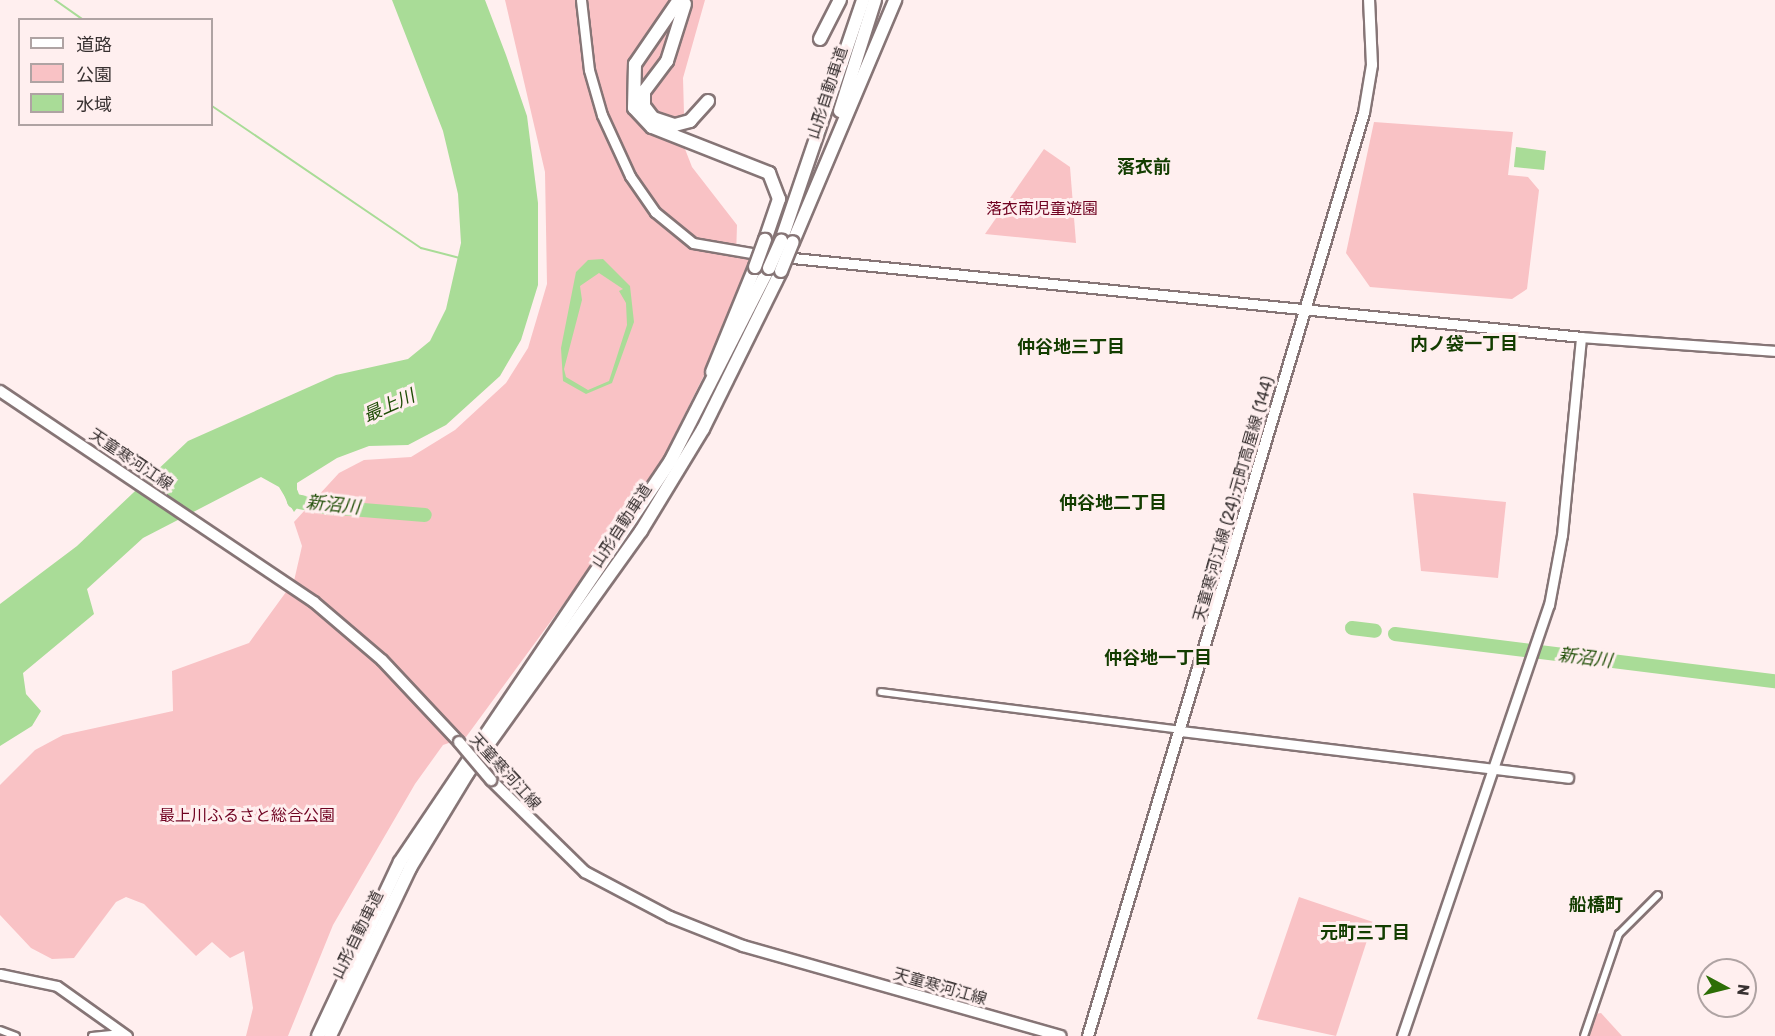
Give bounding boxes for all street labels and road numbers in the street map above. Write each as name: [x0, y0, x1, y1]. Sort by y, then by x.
street label: 山形自動車道: [804, 44, 852, 142]
street label: 天童寒河江線 (24);元町高屋線 (144): [1190, 374, 1278, 624]
street label: 天童寒河江線: [86, 425, 176, 495]
street label: 山形自動車道: [588, 481, 656, 571]
street label: 天童寒河江線: [466, 730, 544, 814]
street label: 山形自動車道: [328, 888, 388, 982]
street label: 天童寒河江線: [891, 965, 989, 1009]

